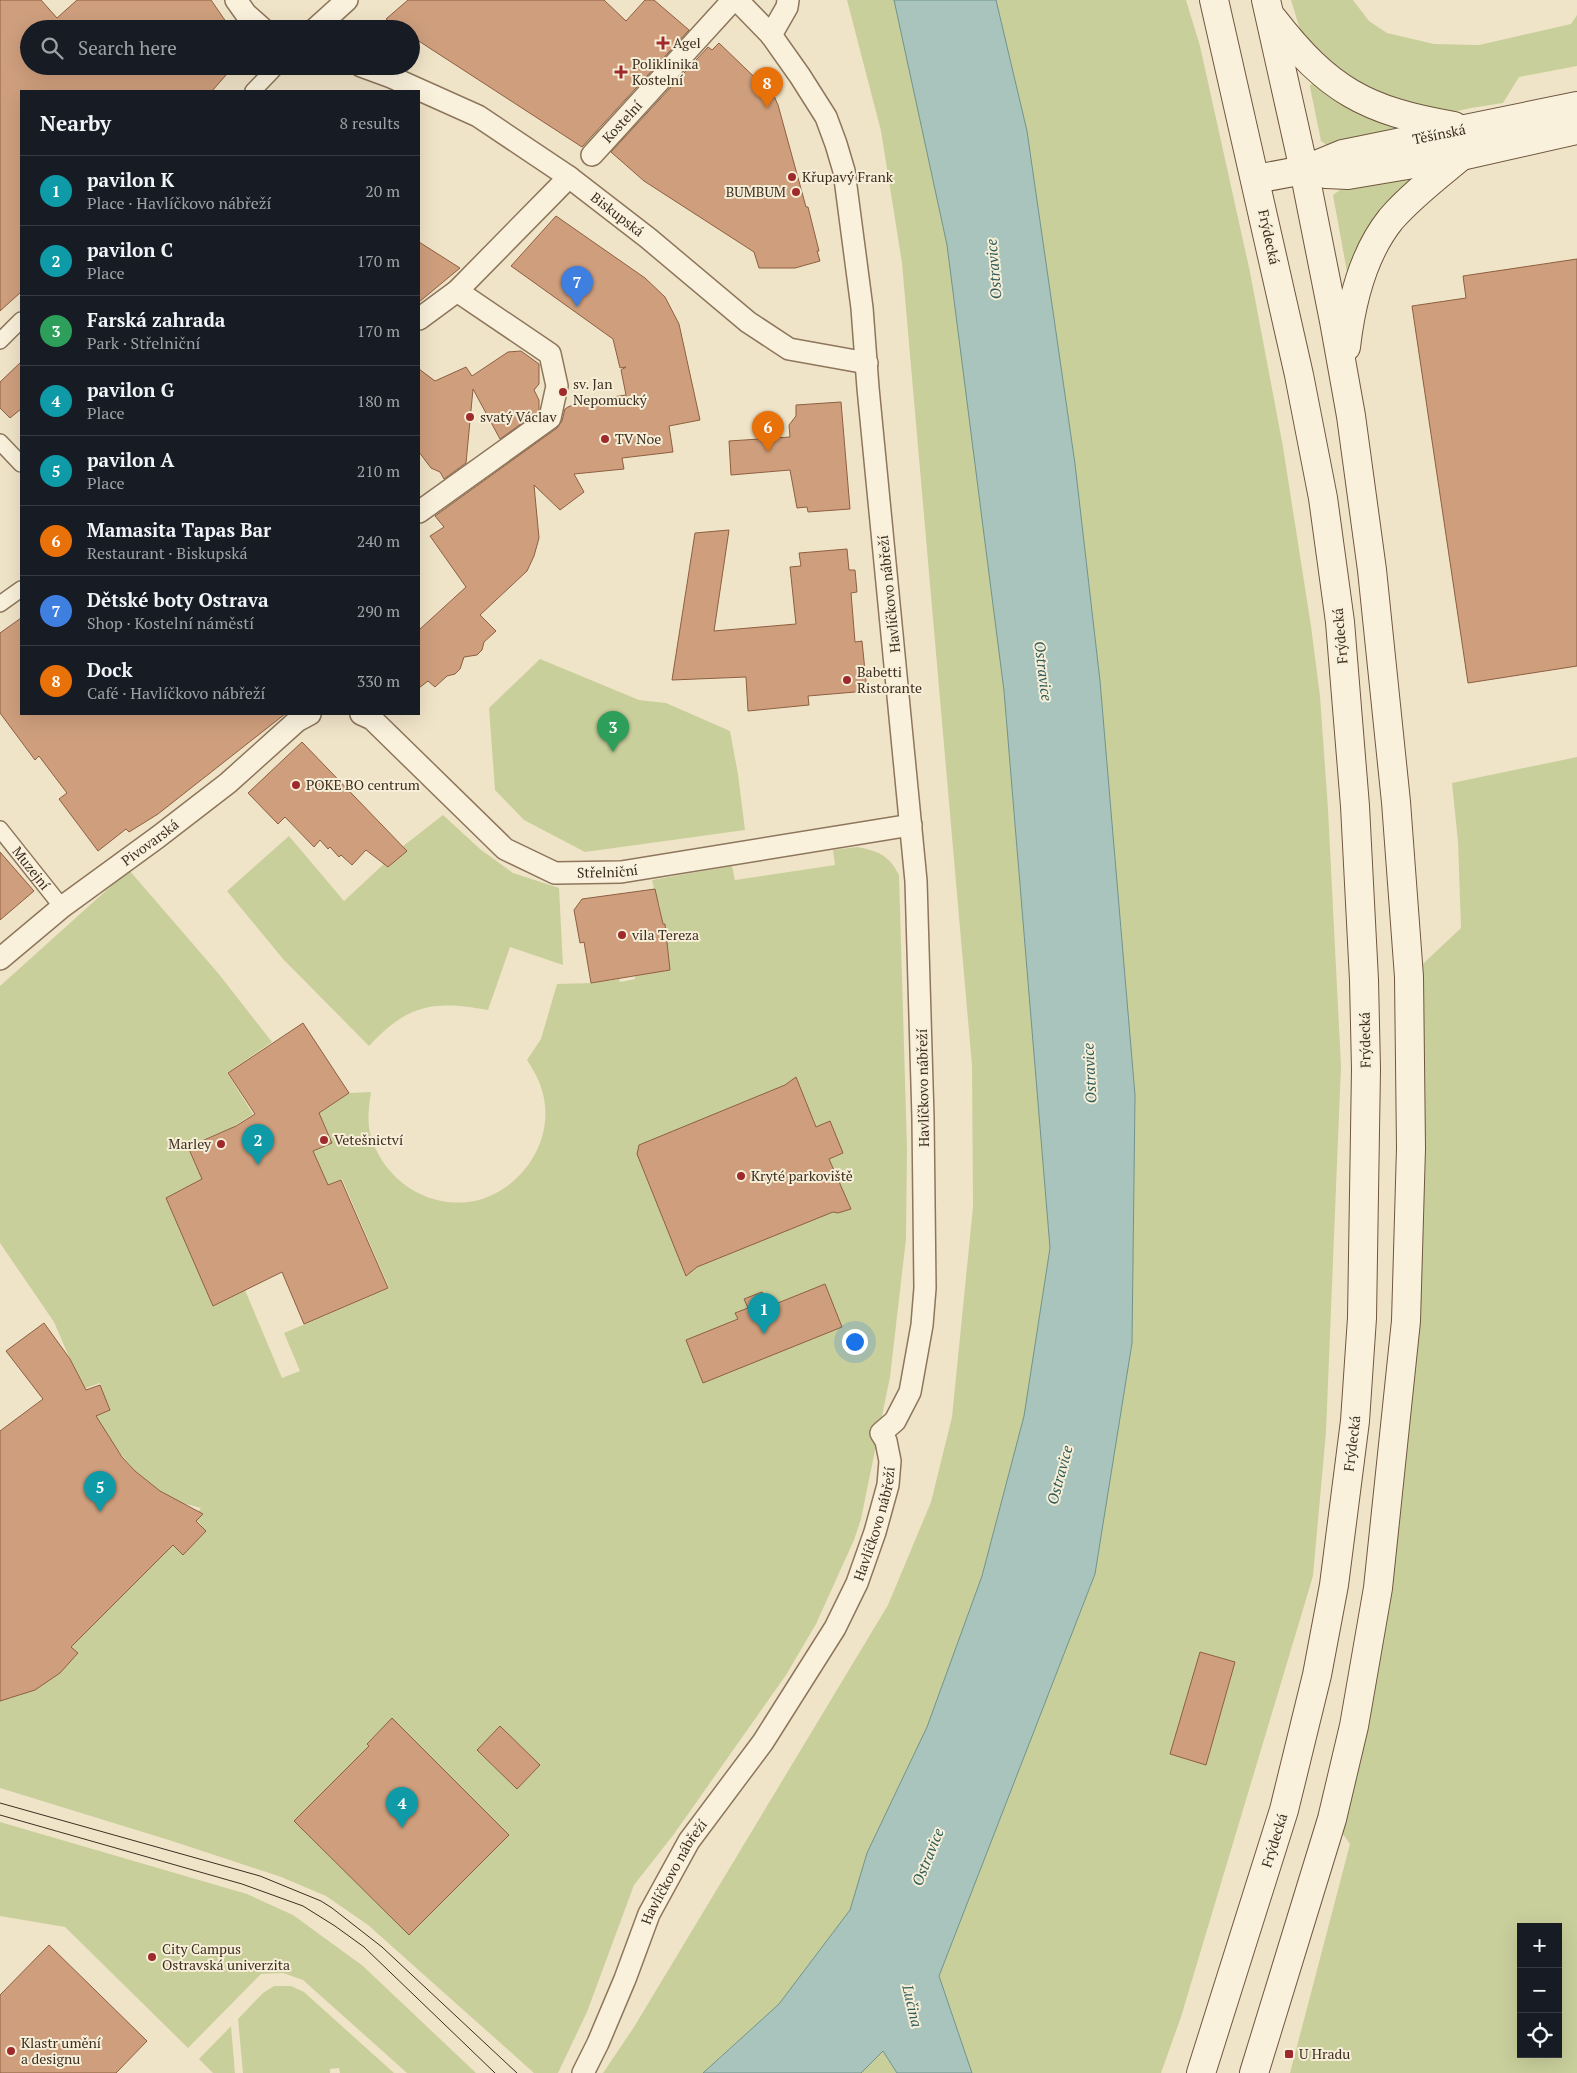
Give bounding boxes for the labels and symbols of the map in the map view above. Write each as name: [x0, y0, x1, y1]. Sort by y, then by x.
place label: Agel: [673, 33, 701, 52]
marker: Agel: [657, 37, 669, 49]
place label: Poliklinika Kostelní: [632, 54, 699, 89]
marker: Poliklinika Kostelní: [614, 65, 628, 79]
pin: 8: [751, 67, 783, 108]
street label: Kostelní: [598, 95, 647, 147]
street label: Těšínská: [1411, 119, 1467, 149]
place label: Křupavý Frank: [802, 167, 894, 186]
marker: Křupavý Frank: [786, 171, 798, 183]
place label: BUMBUM: [726, 182, 786, 201]
marker: BUMBUM: [790, 186, 802, 198]
street label: Biskupská: [587, 187, 648, 241]
street label: Frýdecká: [1254, 208, 1285, 266]
water label: Ostravice: [980, 238, 1006, 300]
pin: 7: [561, 266, 593, 307]
place label: sv. Jan Nepomucký: [573, 374, 648, 409]
marker: sv. Jan Nepomucký: [557, 386, 569, 398]
place label: svatý Václav: [480, 407, 557, 426]
marker: svatý Václav: [464, 411, 476, 423]
pin: 6: [752, 411, 784, 452]
place label: TV Noe: [615, 429, 661, 448]
marker: TV Noe: [599, 433, 611, 445]
street label: Havlíčkovo nábřeží: [873, 534, 904, 654]
street label: Frýdecká: [1328, 607, 1351, 665]
water label: Ostravice: [1030, 640, 1058, 702]
place label: Babetti Ristorante: [857, 662, 922, 697]
marker: Babetti Ristorante: [841, 674, 853, 686]
pin: 3: [597, 711, 629, 752]
place label: POKE BO centrum: [306, 775, 420, 794]
marker: POKE BO centrum: [290, 779, 302, 791]
street label: Pivovarská: [117, 815, 182, 870]
street label: Muzejní: [8, 842, 55, 894]
street label: Střelniční: [577, 859, 640, 882]
place label: vila Tereza: [631, 925, 699, 944]
marker: vila Tereza: [616, 929, 628, 941]
street label: Frýdecká: [1355, 1012, 1374, 1068]
street label: Havlíčkovo nábřeží: [912, 1028, 933, 1147]
water label: Ostravice: [1077, 1042, 1101, 1104]
pin: 2: [242, 1124, 274, 1165]
place label: Vetešnictví: [334, 1130, 404, 1149]
place label: Marley: [168, 1134, 212, 1153]
marker: Vetešnictví: [318, 1134, 330, 1146]
marker: Marley: [215, 1138, 227, 1150]
place label: Kryté parkoviště: [751, 1166, 853, 1185]
marker: Kryté parkoviště: [735, 1170, 747, 1182]
pin: 1: [748, 1293, 780, 1334]
your location: [842, 1329, 868, 1355]
street label: Frýdecká: [1339, 1415, 1364, 1472]
water label: Ostravice: [1042, 1443, 1077, 1507]
street label: Havlíčkovo nábřeží: [848, 1465, 899, 1583]
pin: 5: [84, 1471, 116, 1512]
pin: 4: [386, 1787, 418, 1828]
street label: Frýdecká: [1256, 1811, 1291, 1870]
street label: Havlíčkovo nábřeží: [636, 1815, 711, 1927]
water label: Ostravice: [906, 1825, 948, 1888]
place label: City Campus Ostravská univerzita: [162, 1939, 290, 1974]
marker: City Campus Ostravská univerzita: [146, 1951, 158, 1963]
water label: Lučina: [898, 1982, 928, 2029]
place label: Klastr umění a designu: [21, 2033, 102, 2068]
place label: U Hradu: [1299, 2044, 1350, 2063]
marker: Klastr umění a designu: [5, 2045, 17, 2057]
marker: U Hradu: [1283, 2048, 1295, 2060]

